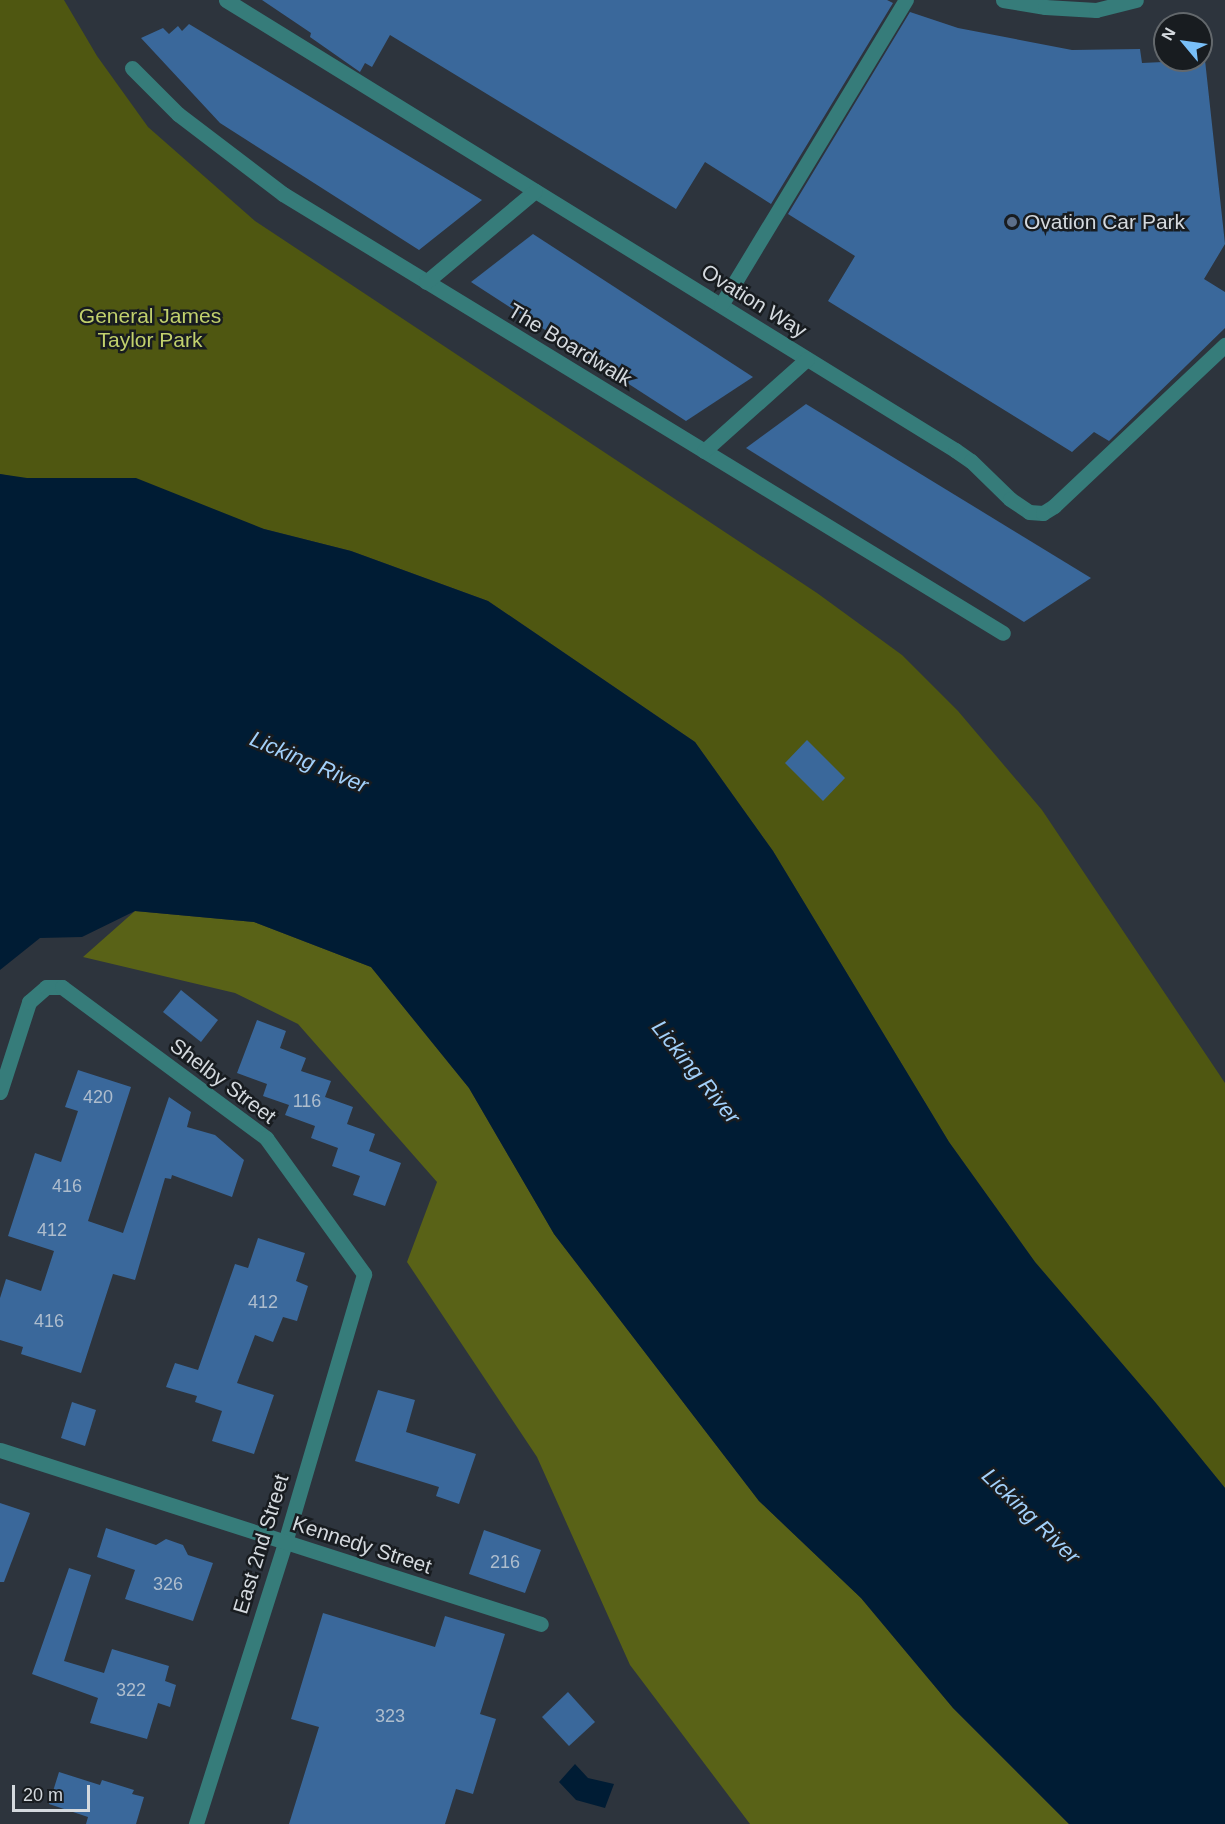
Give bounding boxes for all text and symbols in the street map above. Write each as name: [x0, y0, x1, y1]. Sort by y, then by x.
north arrow: [1153, 12, 1213, 72]
text: N: [1158, 25, 1179, 43]
place label: Ovation Car Park: [1024, 209, 1185, 235]
marker: Ovation Car Park: [1005, 215, 1019, 229]
street label: Ovation Way: [697, 259, 811, 343]
street label: The Boardwalk: [503, 298, 637, 392]
park label: General James Taylor Park: [79, 303, 221, 353]
water label: Licking River: [246, 725, 372, 799]
water label: Licking River: [646, 1015, 746, 1129]
street label: Shelby Street: [165, 1033, 281, 1129]
house number: 420: [83, 1086, 113, 1108]
house number: 116: [293, 1090, 321, 1112]
house number: 416: [52, 1175, 82, 1197]
house number: 412: [37, 1219, 67, 1241]
house number: 412: [248, 1291, 278, 1313]
house number: 416: [34, 1310, 64, 1332]
water label: Licking River: [977, 1463, 1085, 1569]
street label: East 2nd Street: [228, 1471, 294, 1617]
street label: Kennedy Street: [289, 1511, 435, 1579]
house number: 216: [490, 1551, 520, 1573]
house number: 326: [153, 1573, 183, 1595]
house number: 322: [116, 1679, 146, 1701]
house number: 323: [375, 1705, 405, 1727]
scale bar: [15, 1773, 93, 1811]
text: 20 m: [23, 1785, 63, 1805]

